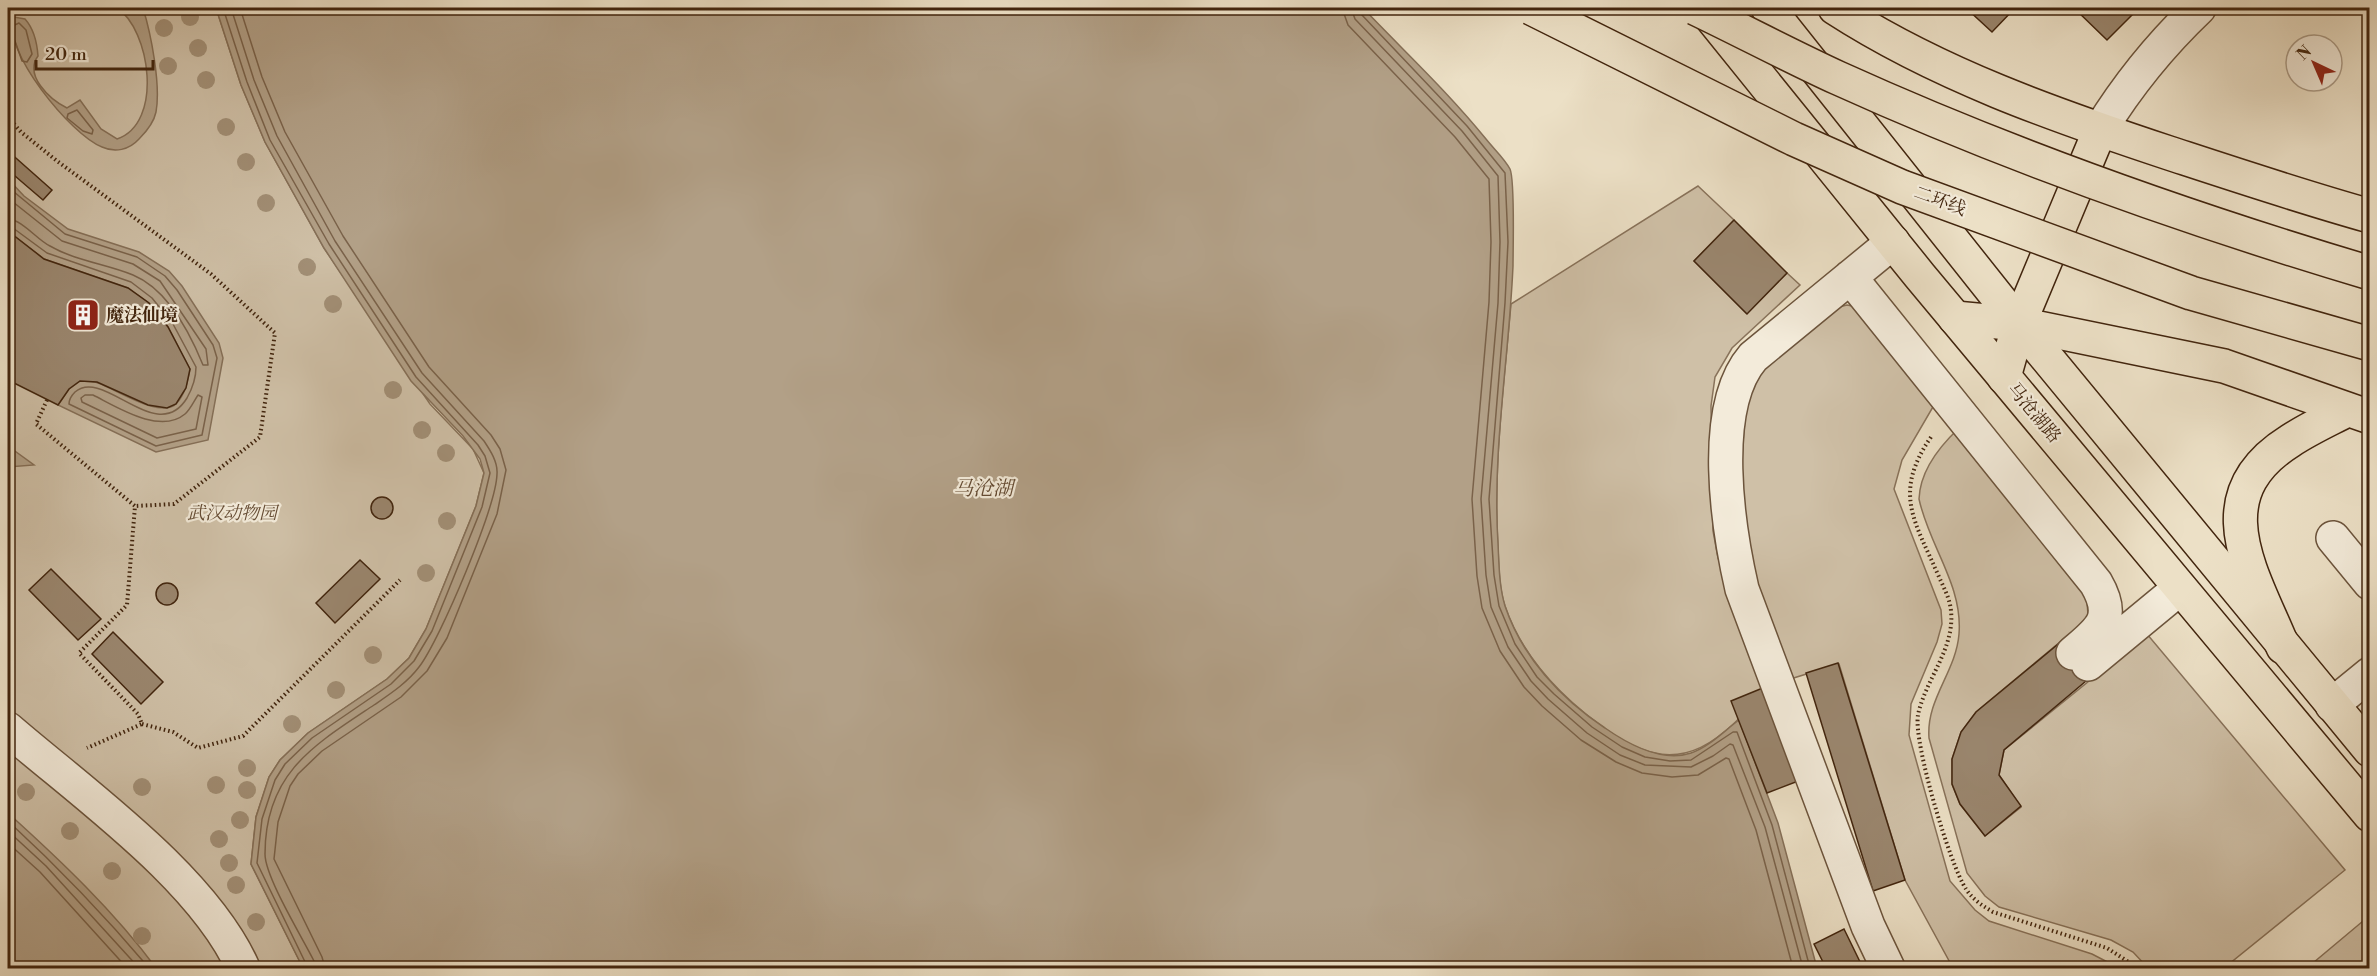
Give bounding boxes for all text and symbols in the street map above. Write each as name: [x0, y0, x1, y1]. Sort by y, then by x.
scale bar: [36, 33, 153, 71]
north arrow: [2284, 33, 2344, 93]
text: N: [2293, 41, 2316, 65]
text: 20 m: [45, 43, 87, 66]
street label: 二环线: [1911, 181, 1969, 221]
building icon: 魔法仙境: [65, 297, 101, 333]
place label: 魔法仙境: [106, 304, 178, 327]
street label: 马沧湖路: [2002, 378, 2066, 448]
water label: 马沧湖: [953, 477, 1016, 502]
park label: 武汉动物园: [187, 502, 280, 525]

